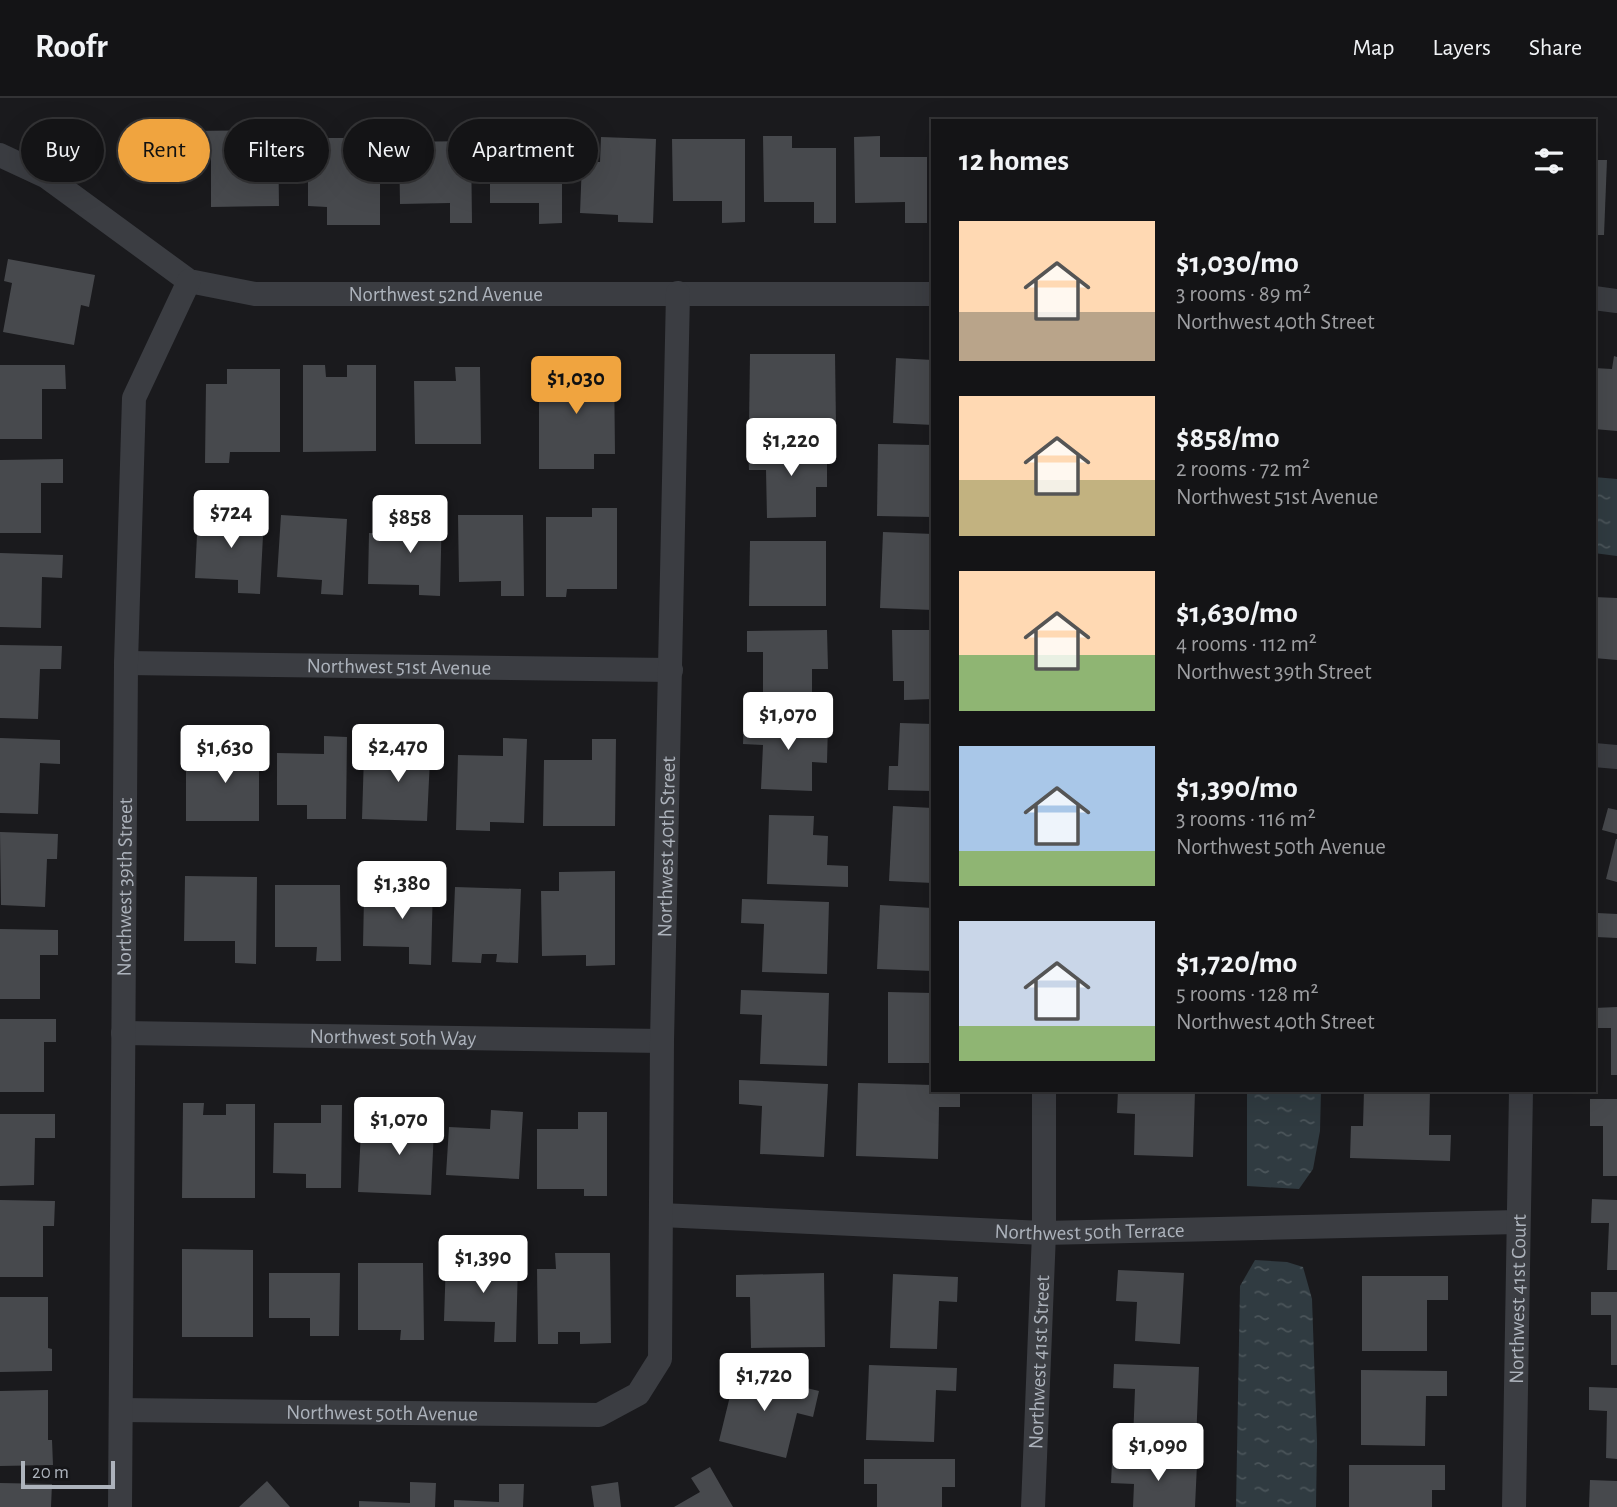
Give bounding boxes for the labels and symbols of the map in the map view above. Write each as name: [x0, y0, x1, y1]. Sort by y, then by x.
street label: Northwest 52nd Avenue: [349, 284, 543, 305]
pin: $1,030: [519, 356, 633, 416]
pin: $1,220: [734, 418, 848, 478]
pin: $724: [190, 490, 272, 550]
pin: $858: [369, 496, 451, 555]
street label: Northwest 51st Avenue: [306, 655, 492, 678]
pin: $1,070: [731, 692, 845, 752]
pin: $2,470: [341, 724, 455, 784]
pin: $1,630: [168, 726, 282, 785]
street label: Northwest 40th Street: [654, 756, 679, 938]
street label: Northwest 39th Street: [113, 797, 136, 976]
pin: $1,380: [345, 862, 459, 921]
street label: Northwest 50th Way: [310, 1025, 476, 1049]
pin: $1,070: [342, 1098, 456, 1157]
street label: Northwest 41st Court: [1506, 1214, 1529, 1384]
street label: Northwest 50th Terrace: [994, 1219, 1185, 1244]
pin: $1,390: [426, 1236, 540, 1295]
street label: Northwest 41st Street: [1025, 1274, 1053, 1450]
pin: $1,720: [707, 1354, 821, 1413]
street label: Northwest 50th Avenue: [286, 1401, 478, 1424]
pin: $1,090: [1101, 1424, 1215, 1483]
scale bar: [21, 1458, 116, 1490]

